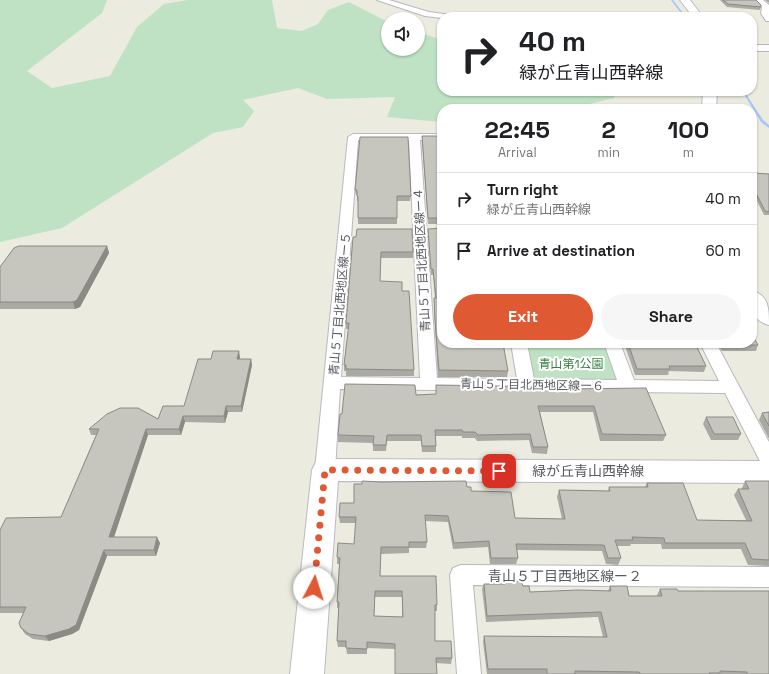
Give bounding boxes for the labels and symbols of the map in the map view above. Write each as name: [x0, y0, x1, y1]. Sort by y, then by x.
street label: 青山５丁目北西地区線ー４: [410, 188, 434, 332]
street label: 青山５丁目北西地区線ー５: [326, 232, 354, 376]
park label: 青山第1公園: [538, 356, 604, 372]
street label: 青山５丁目北西地区線ー６: [460, 376, 604, 394]
pin: [482, 454, 516, 488]
street label: 緑が丘青山西幹線: [532, 462, 644, 480]
position arrow: [293, 567, 335, 609]
street label: 青山５丁目西地区線ー２: [488, 567, 642, 585]

